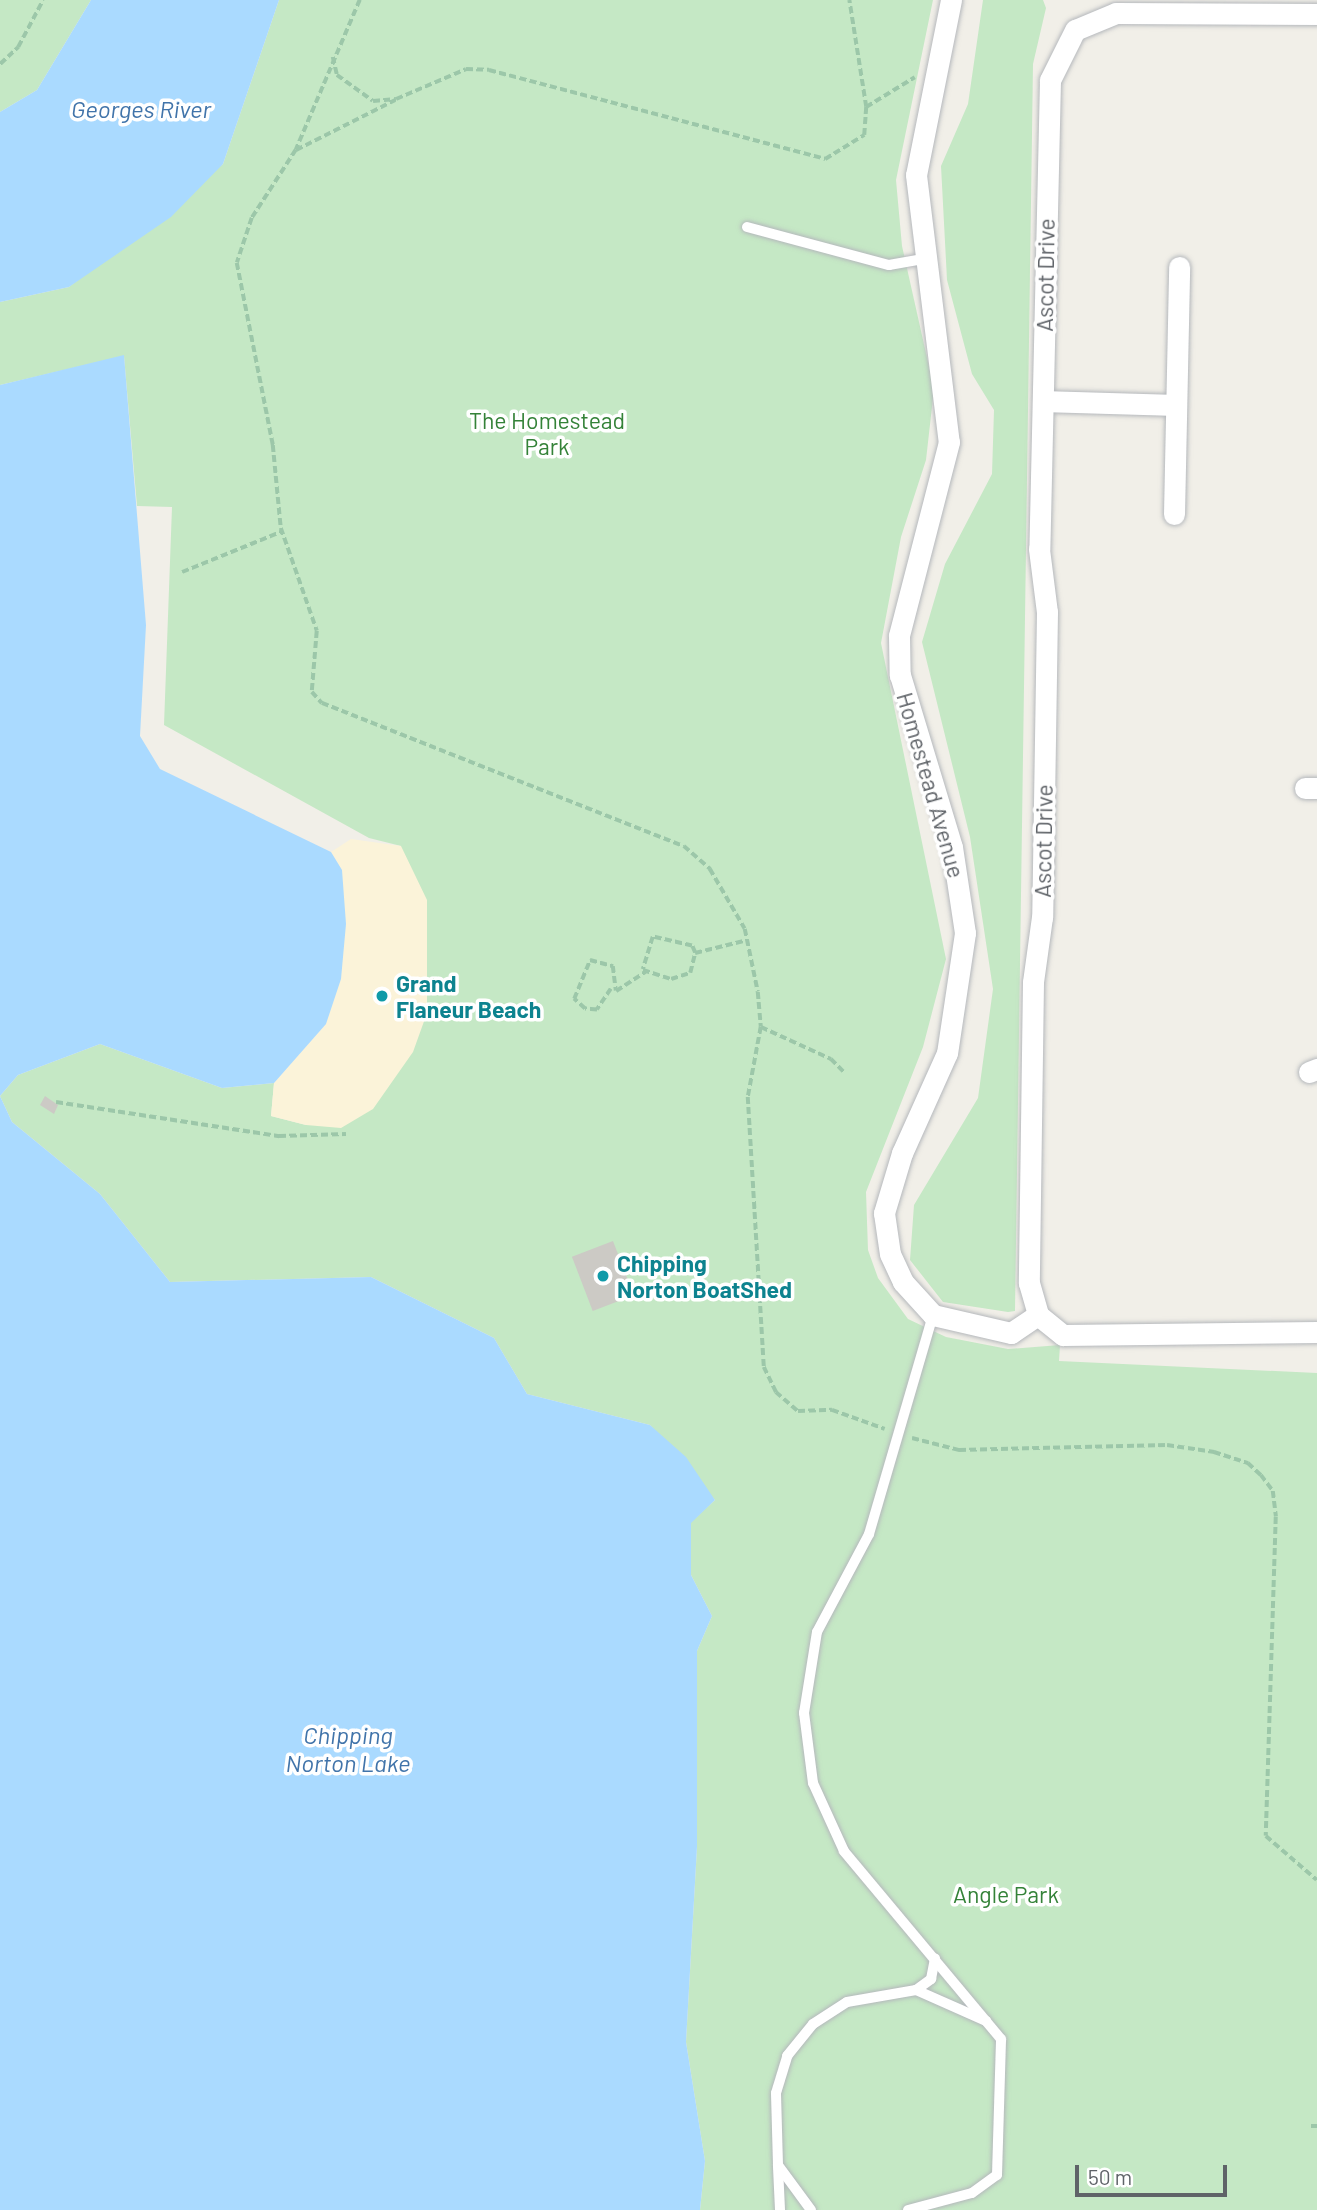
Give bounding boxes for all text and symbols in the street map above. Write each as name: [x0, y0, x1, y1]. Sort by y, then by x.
water label: Georges River: [71, 95, 211, 123]
street label: Ascot Drive: [1030, 218, 1060, 332]
park label: The Homestead Park: [469, 406, 625, 460]
street label: Homestead Avenue: [891, 689, 971, 881]
street label: Ascot Drive: [1028, 784, 1058, 898]
place label: Grand Flaneur Beach: [396, 969, 541, 1023]
marker: Grand Flaneur Beach: [374, 988, 390, 1004]
place label: Chipping Norton BoatShed: [617, 1249, 792, 1303]
marker: Chipping Norton BoatShed: [595, 1268, 611, 1284]
water label: Chipping Norton Lake: [286, 1721, 410, 1777]
park label: Angle Park: [953, 1880, 1059, 1908]
scale bar: [1079, 2150, 1231, 2194]
text: 50 m: [1088, 2164, 1132, 2189]

